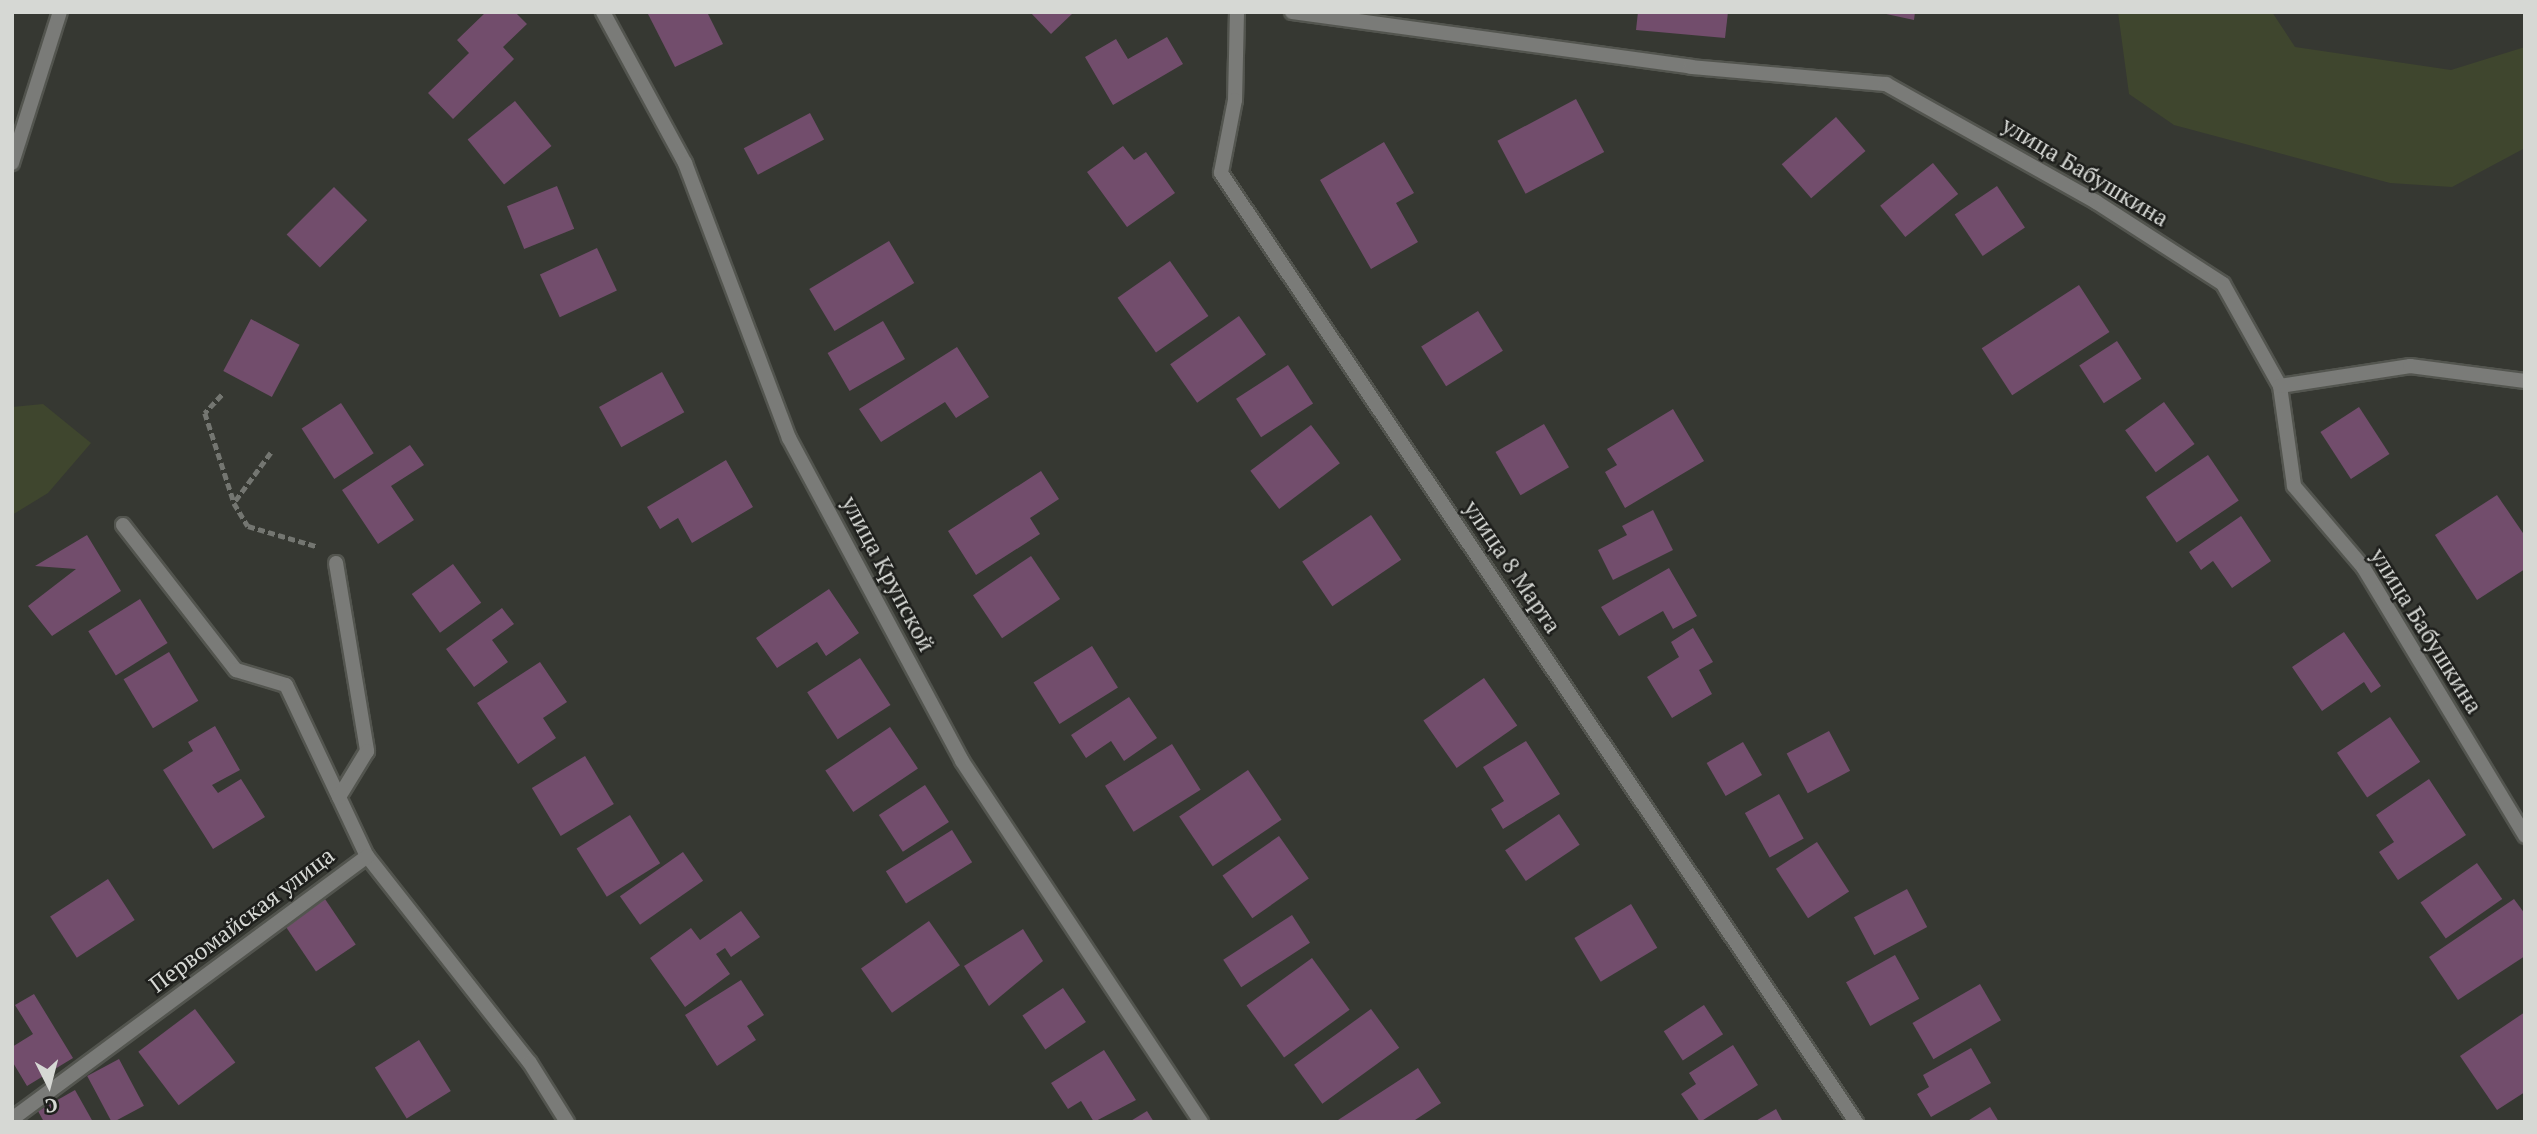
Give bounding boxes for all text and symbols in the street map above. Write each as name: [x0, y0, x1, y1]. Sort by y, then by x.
street label: улица Бабушкина: [1997, 111, 2173, 233]
street label: улица Крупской: [835, 492, 941, 656]
street label: улица 8 Марта: [1457, 495, 1567, 639]
street label: улица Бабушкина: [2364, 543, 2488, 719]
street label: Первомайская улица: [144, 841, 340, 999]
north arrow: [14, 1050, 84, 1120]
text: С: [44, 1093, 59, 1119]

